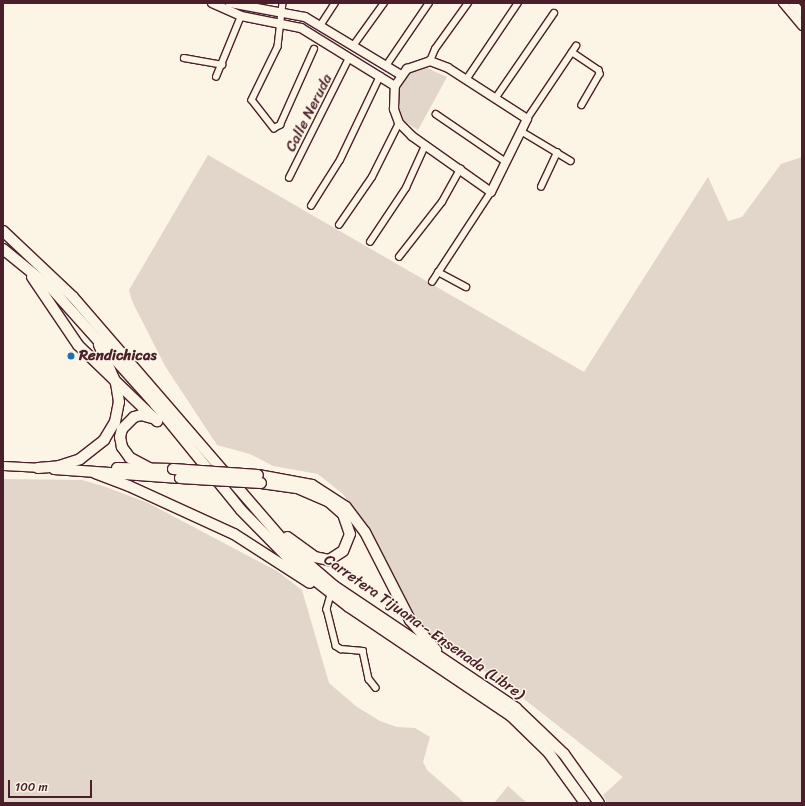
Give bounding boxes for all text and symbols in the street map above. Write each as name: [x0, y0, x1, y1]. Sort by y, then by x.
street label: Calle Neruda: [282, 71, 336, 155]
place label: Rendichicas: [79, 347, 157, 365]
marker: Rendichicas: [66, 351, 76, 361]
street label: Carretera Tijuana - Ensenada (Libre): [320, 551, 528, 703]
scale bar: [10, 772, 94, 798]
text: 100 m: [15, 776, 48, 798]

